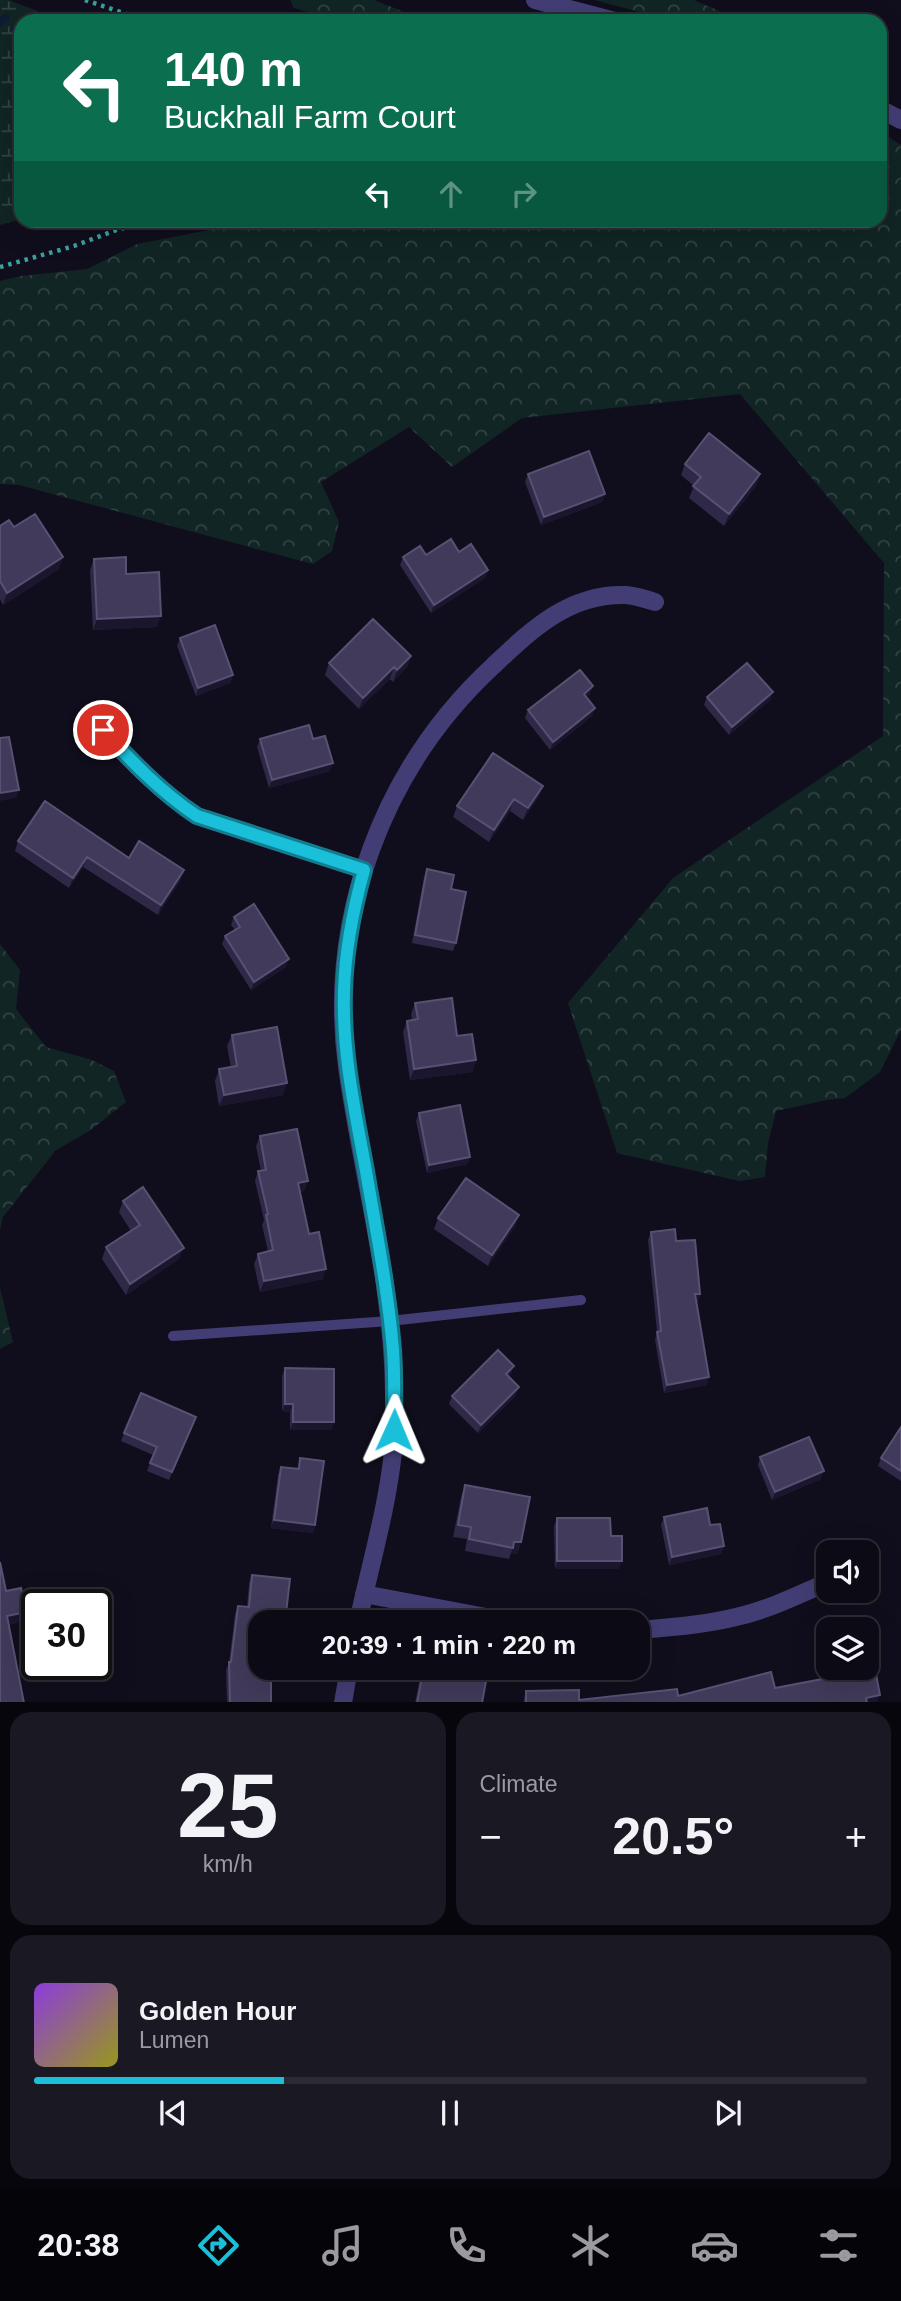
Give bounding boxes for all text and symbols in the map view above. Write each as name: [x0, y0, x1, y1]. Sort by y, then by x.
icon: left: [49, 42, 140, 133]
text: 140 m: [164, 42, 303, 96]
text: Buckhall Farm Court: [164, 99, 456, 135]
icon: left: [359, 175, 397, 213]
icon: ahead: [432, 175, 470, 213]
icon: right: [505, 175, 543, 213]
pin: [73, 700, 133, 760]
icon: arrive: [84, 711, 122, 749]
position arrow: [357, 1393, 431, 1467]
map controls: [816, 1540, 879, 1680]
button: sound: [816, 1540, 879, 1603]
speed limit sign: 30: [21, 1589, 112, 1680]
button: layers: [816, 1617, 879, 1680]
text: 20:39 · 1 min · 220 m: [322, 1630, 576, 1660]
text: 25: [177, 1755, 278, 1856]
text: Climate: [480, 1771, 557, 1797]
text: 20.5°: [612, 1807, 734, 1865]
text: −: [480, 1816, 502, 1858]
text: +: [845, 1816, 867, 1858]
text: km/h: [203, 1851, 253, 1877]
text: Golden Hour: [139, 1996, 296, 2026]
text: Lumen: [139, 2027, 209, 2053]
icon: previous: [154, 2094, 192, 2132]
icon: pause: [431, 2094, 469, 2132]
icon: next: [709, 2094, 747, 2132]
icon: directions: [194, 2221, 243, 2270]
icon: music: [318, 2221, 367, 2270]
icon: phone: [442, 2221, 491, 2270]
icon: climate: [566, 2221, 615, 2270]
icon: car: [690, 2221, 739, 2270]
icon: filters: [814, 2221, 863, 2270]
text: 20:38: [38, 2227, 119, 2263]

